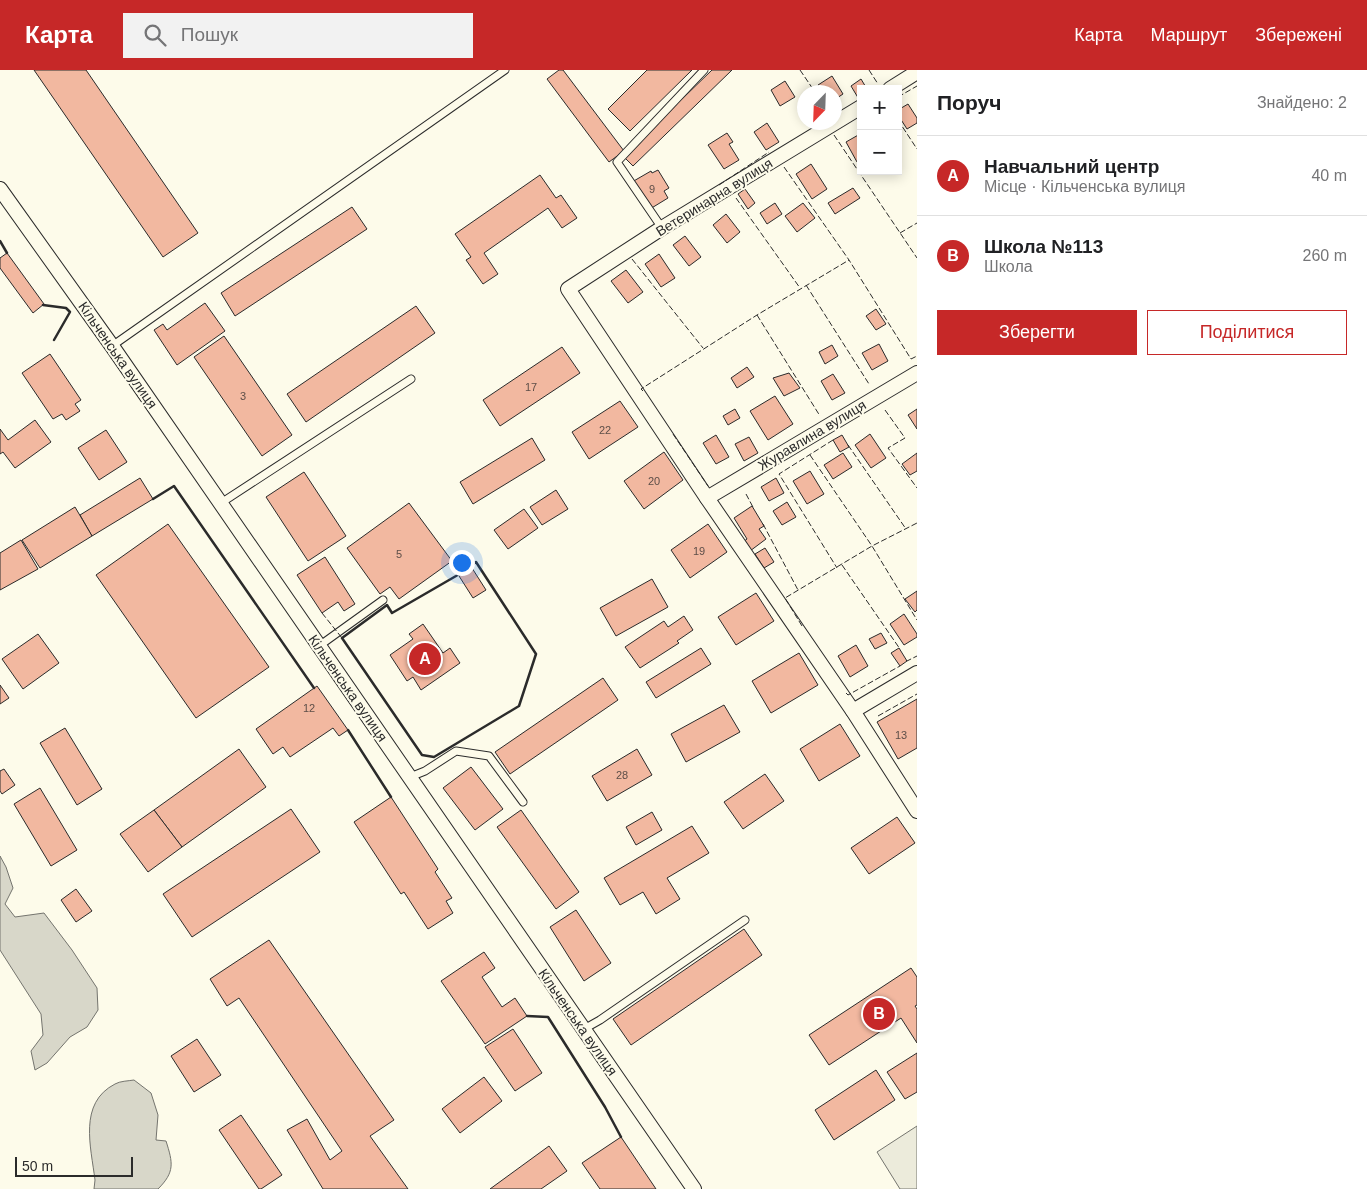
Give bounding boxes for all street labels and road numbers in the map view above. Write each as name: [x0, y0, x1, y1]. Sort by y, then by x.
street label: Ветеринарна вулиця: [653, 155, 775, 239]
street label: Кільченська вулиця: [75, 299, 161, 411]
street label: Журавлина вулиця: [755, 396, 869, 474]
street label: Кільченська вулиця: [305, 632, 391, 744]
street label: Кільченська вулиця: [535, 966, 621, 1078]

